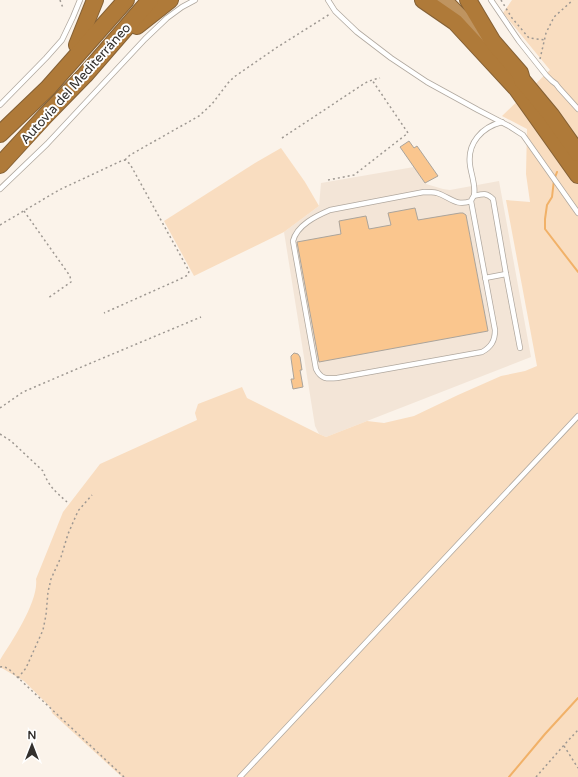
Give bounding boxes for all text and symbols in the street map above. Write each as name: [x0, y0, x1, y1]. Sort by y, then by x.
street label: Autovía del Mediterráneo: [17, 20, 134, 147]
north arrow: [12, 725, 52, 765]
text: N: [28, 729, 36, 742]

